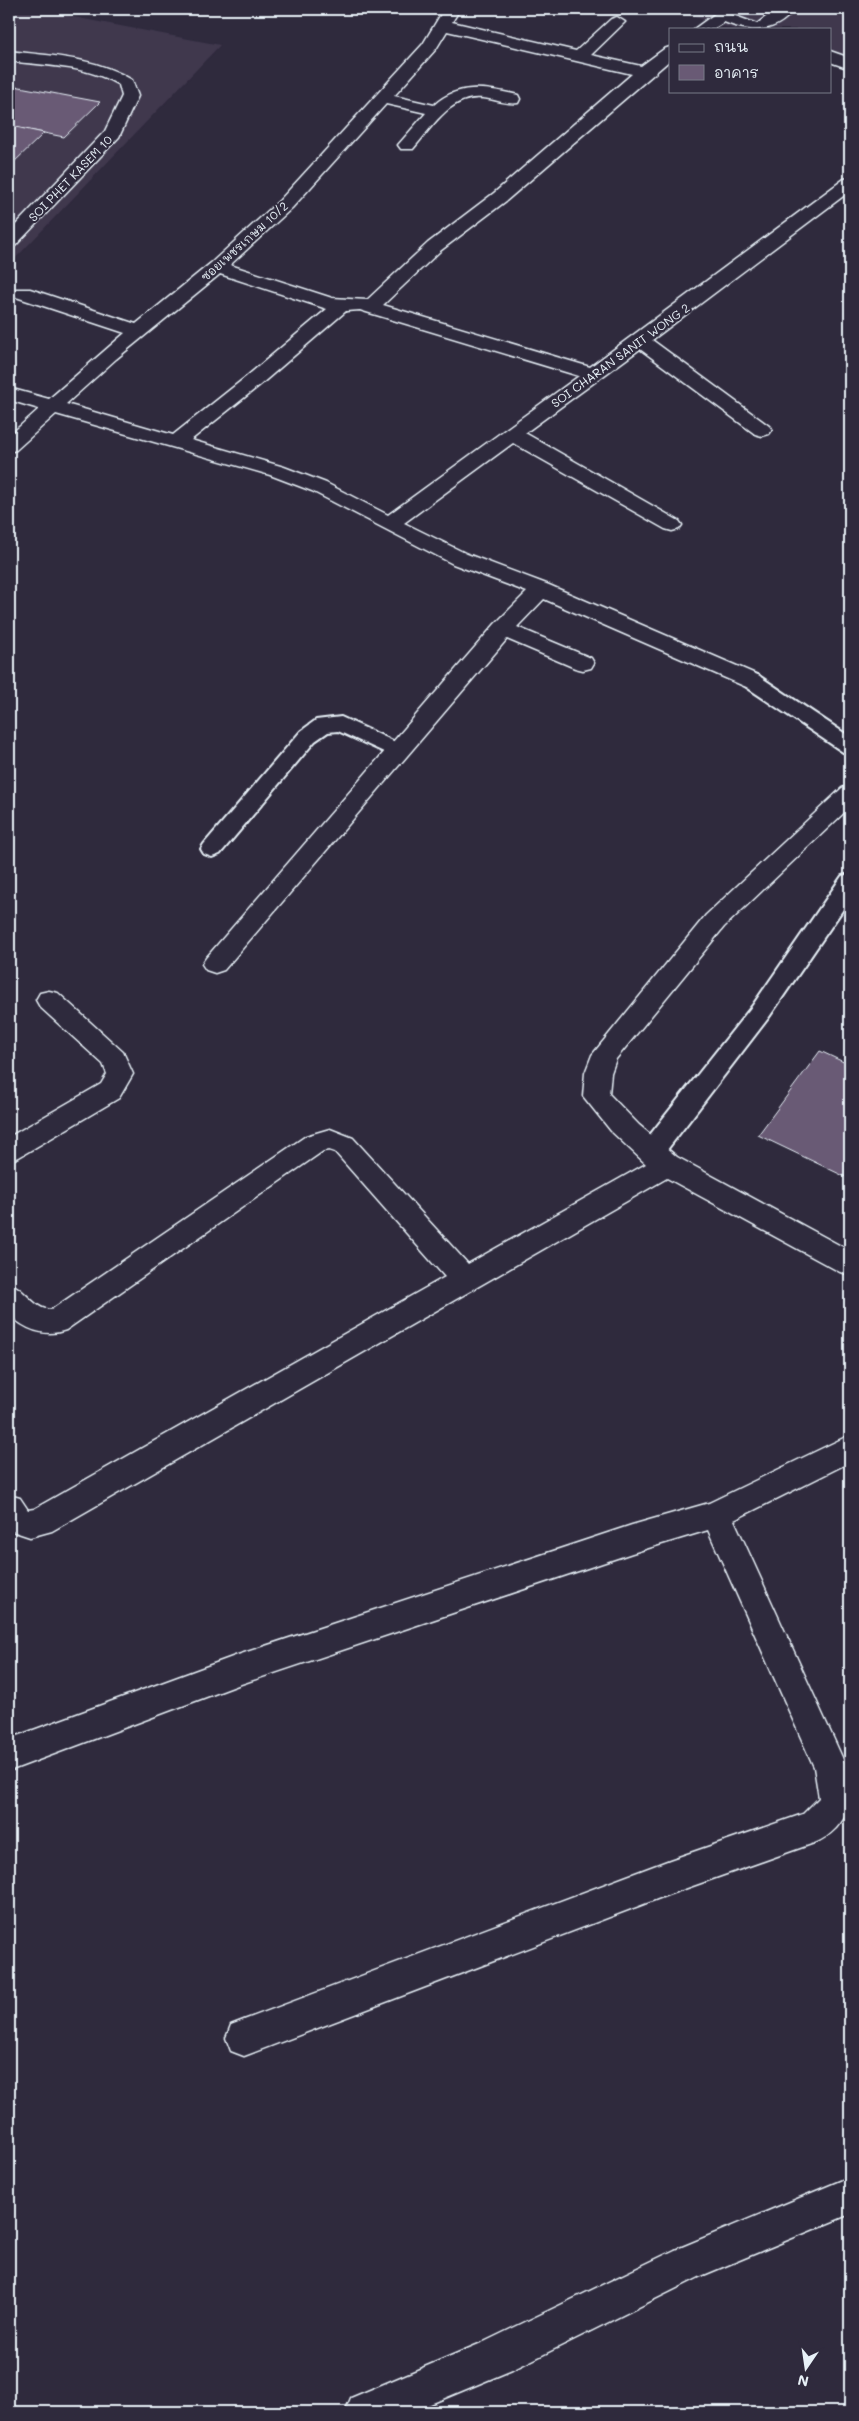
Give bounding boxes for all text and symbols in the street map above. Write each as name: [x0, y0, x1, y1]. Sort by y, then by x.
legend: [669, 28, 832, 92]
text: ถนน: [714, 36, 748, 56]
text: อาคาร: [714, 62, 759, 82]
street label: SOI PHET KASEM 10: [25, 131, 116, 225]
street label: ซอยเพชรเกษม 10/2: [197, 198, 291, 284]
street label: SOI CHARAN SANIT WONG 2: [548, 299, 692, 411]
north arrow: [782, 2344, 832, 2394]
text: N: [796, 2371, 810, 2392]

